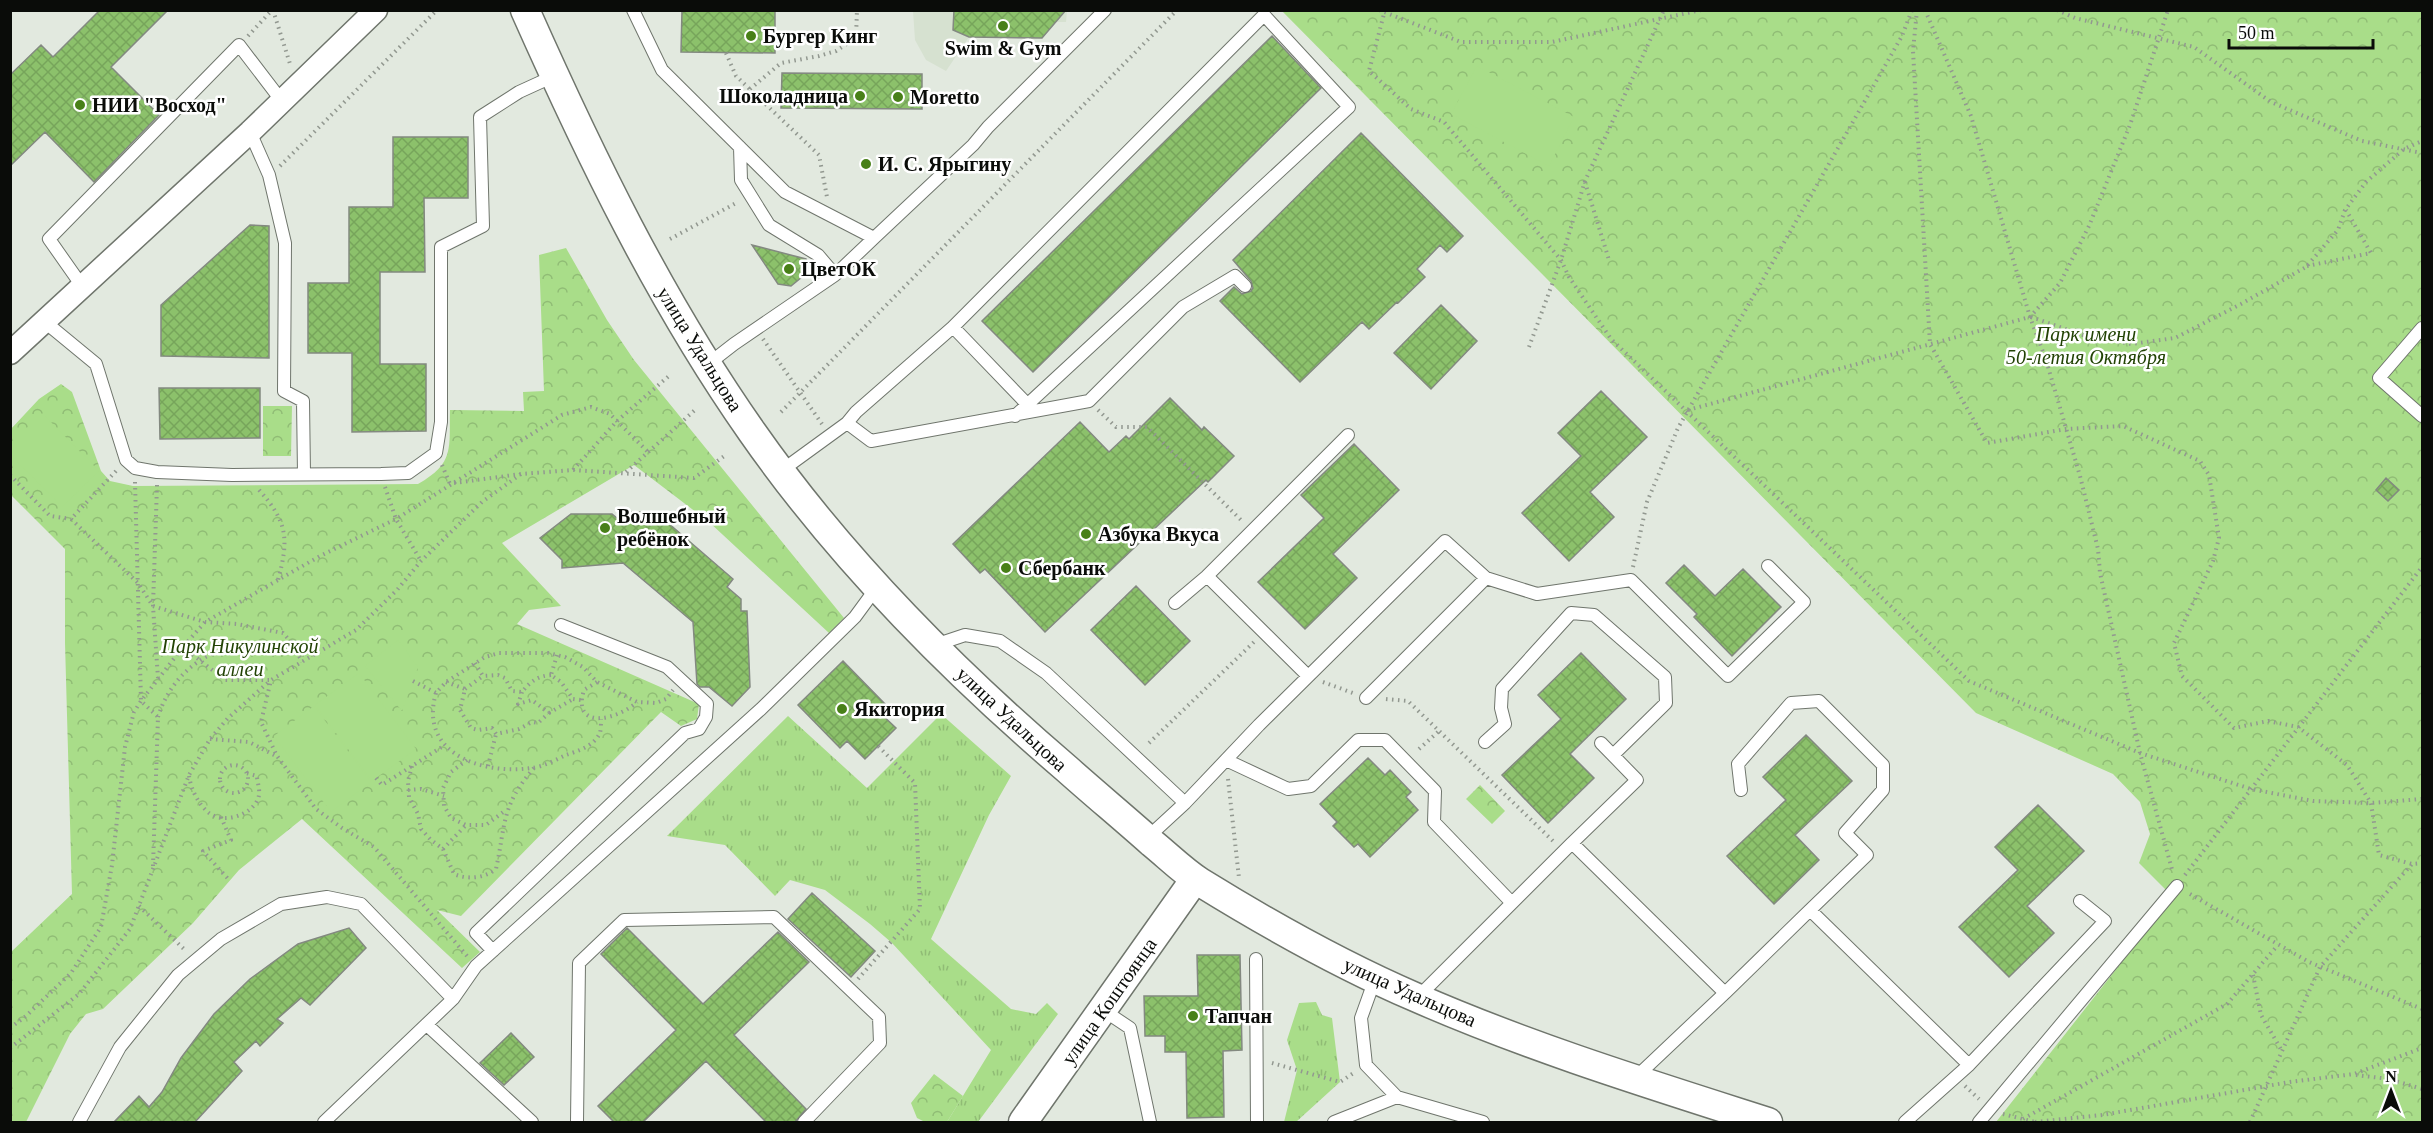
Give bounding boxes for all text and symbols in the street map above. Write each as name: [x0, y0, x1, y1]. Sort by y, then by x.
scale bar: [2229, 12, 2373, 50]
marker: Swim & Gym: [996, 19, 1010, 33]
text: 50 m: [2238, 23, 2275, 43]
place label: Бургер Кинг: [763, 25, 877, 48]
marker: Бургер Кинг: [744, 29, 758, 43]
place label: Swim & Gym: [945, 37, 1062, 60]
place label: Шоколадница: [719, 85, 848, 107]
place label: Moretto: [910, 86, 980, 108]
marker: Шоколадница: [853, 89, 867, 103]
marker: Moretto: [891, 90, 905, 104]
place label: НИИ "Восход": [92, 94, 227, 116]
marker: НИИ "Восход": [73, 98, 87, 112]
place label: И. С. Ярыгину: [878, 153, 1011, 176]
marker: И. С. Ярыгину: [859, 157, 873, 171]
place label: ЦветОК: [801, 258, 877, 281]
marker: ЦветОК: [782, 262, 796, 276]
street label: улица Удальцова: [652, 283, 747, 416]
park label: Парк имени 50-летия Октября: [2006, 323, 2166, 369]
place label: Волшебный ребёнок: [617, 505, 726, 551]
marker: Волшебный ребёнок: [598, 521, 612, 535]
place label: Азбука Вкуса: [1098, 523, 1219, 546]
marker: Азбука Вкуса: [1079, 527, 1093, 541]
place label: Сбербанк: [1018, 557, 1106, 580]
marker: Сбербанк: [999, 561, 1013, 575]
park label: Парк Никулинской аллеи: [160, 635, 319, 680]
street label: улица Удальцова: [952, 662, 1072, 777]
place label: Якитория: [854, 698, 945, 721]
marker: Якитория: [835, 702, 849, 716]
street label: улица Коштоянца: [1057, 933, 1162, 1069]
street label: улица Удальцова: [1340, 953, 1480, 1032]
place label: Тапчан: [1205, 1005, 1272, 1027]
marker: Тапчан: [1186, 1009, 1200, 1023]
north arrow: [2361, 1061, 2421, 1121]
text: N: [2385, 1068, 2397, 1085]

